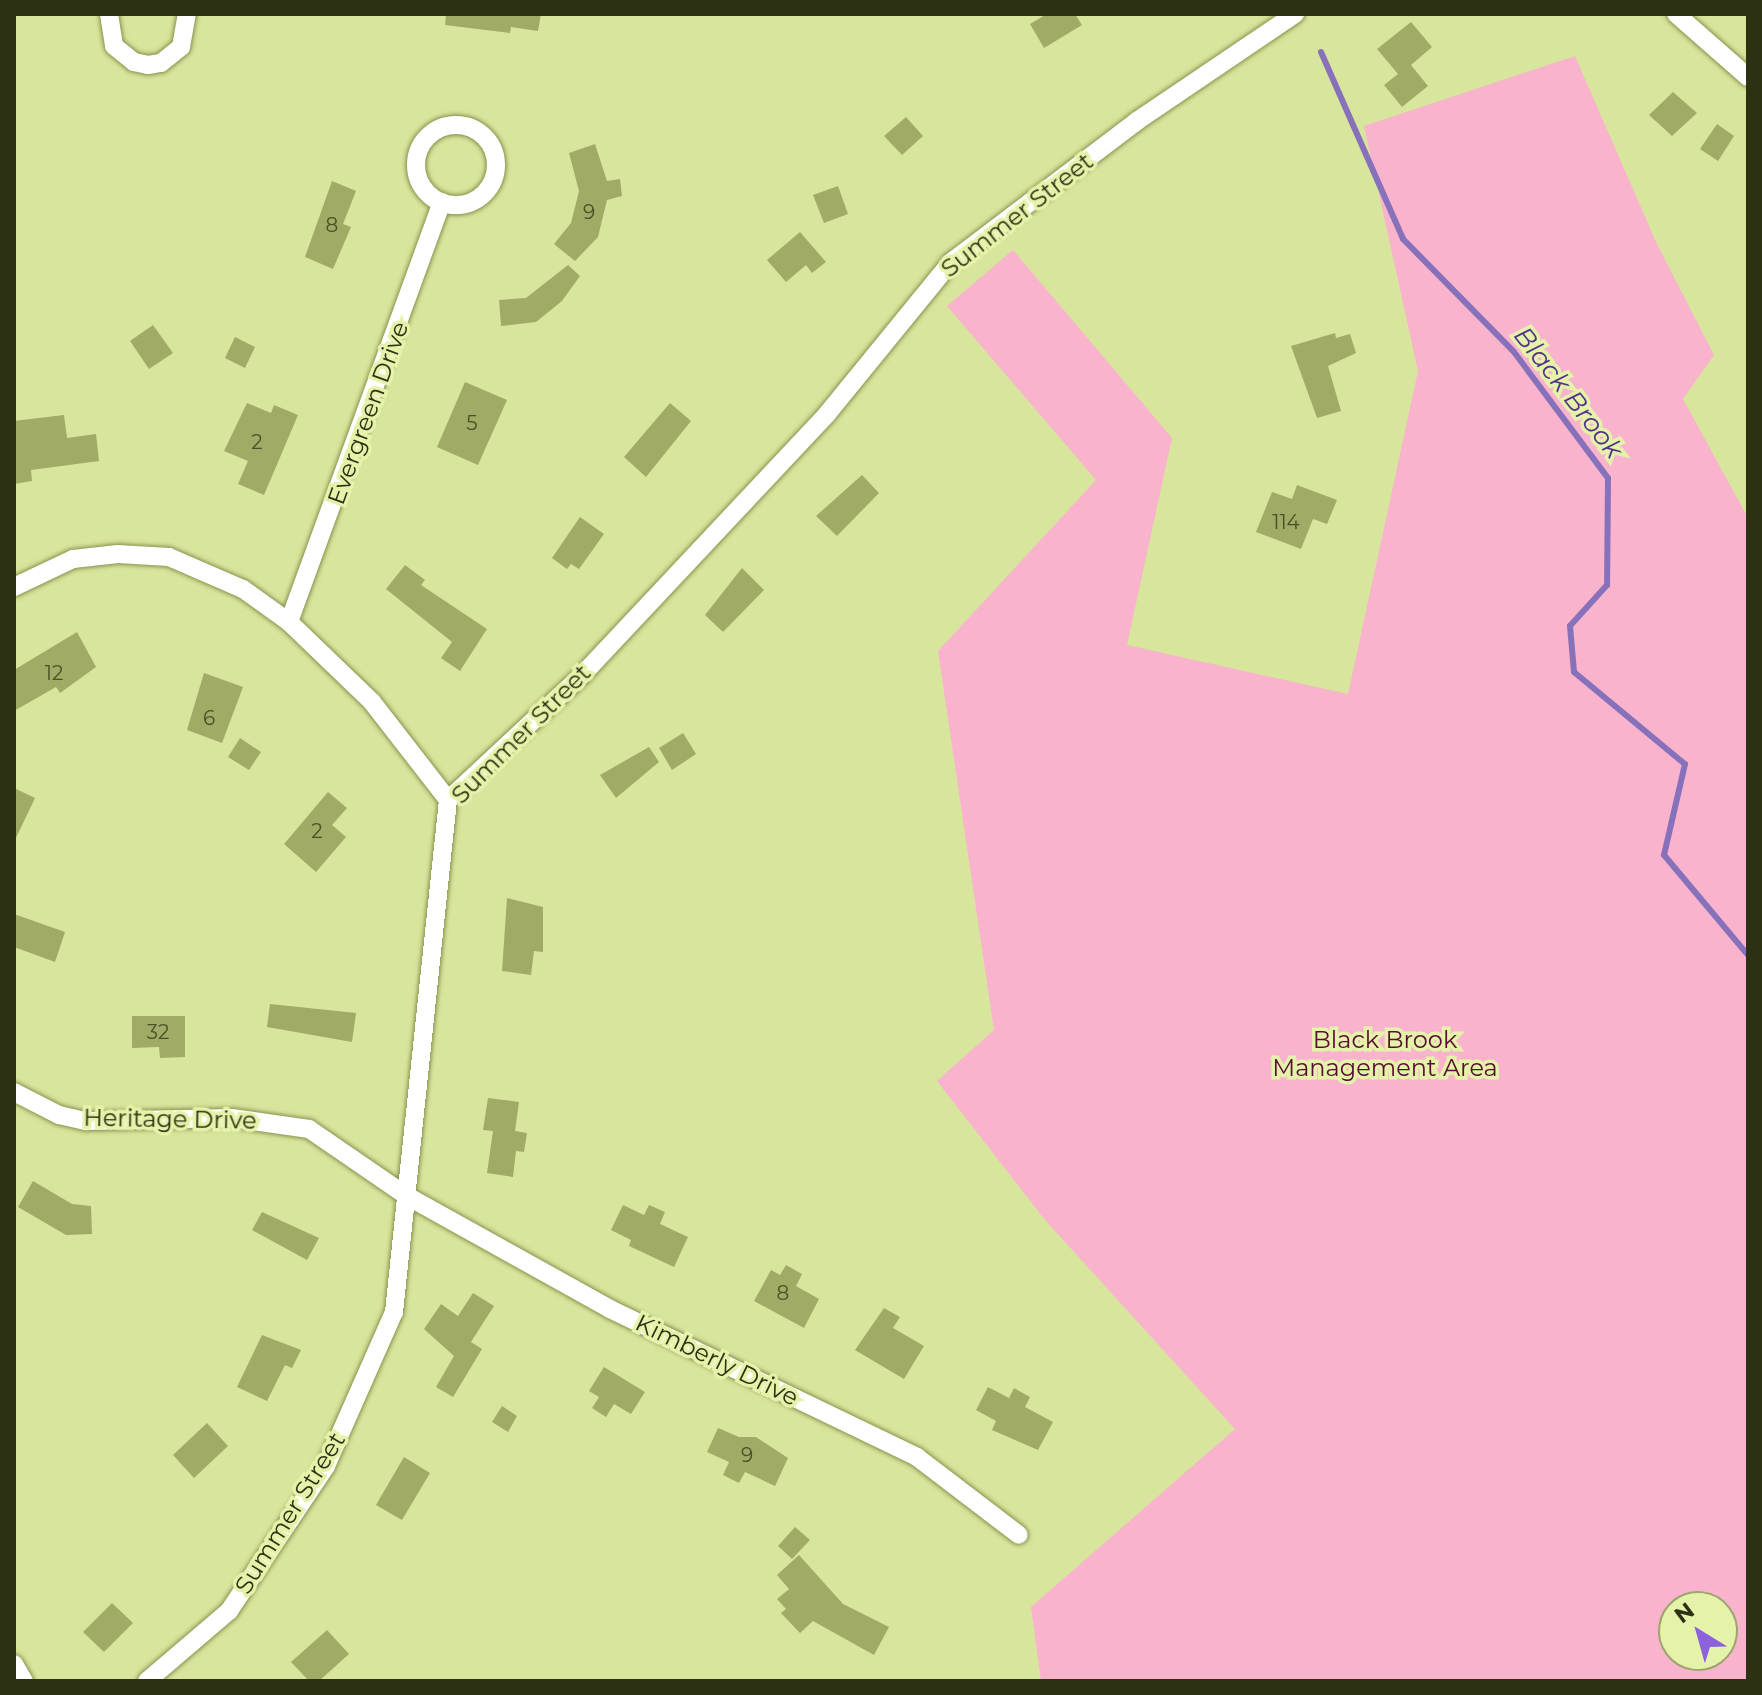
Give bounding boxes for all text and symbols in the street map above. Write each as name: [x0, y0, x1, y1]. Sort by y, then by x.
street label: Summer Street: [935, 147, 1099, 283]
house number: 9: [583, 200, 595, 224]
house number: 8: [326, 213, 338, 237]
street label: Evergreen Drive: [322, 318, 414, 508]
water label: Black Brook: [1507, 321, 1629, 465]
house number: 5: [466, 411, 478, 435]
house number: 2: [251, 430, 263, 454]
house number: 114: [1272, 510, 1300, 534]
street label: Summer Street: [445, 658, 597, 810]
house number: 12: [45, 661, 63, 685]
house number: 6: [203, 706, 215, 730]
house number: 2: [311, 819, 323, 843]
house number: 32: [147, 1020, 169, 1044]
park label: Black Brook Management Area: [1272, 1026, 1498, 1082]
street label: Heritage Drive: [83, 1103, 257, 1135]
house number: 8: [777, 1281, 789, 1305]
street label: Kimberly Drive: [631, 1308, 803, 1412]
street label: Summer Street: [229, 1427, 351, 1599]
house number: 9: [741, 1443, 753, 1467]
north arrow: [1658, 1591, 1738, 1671]
text: N: [1669, 1597, 1700, 1629]

